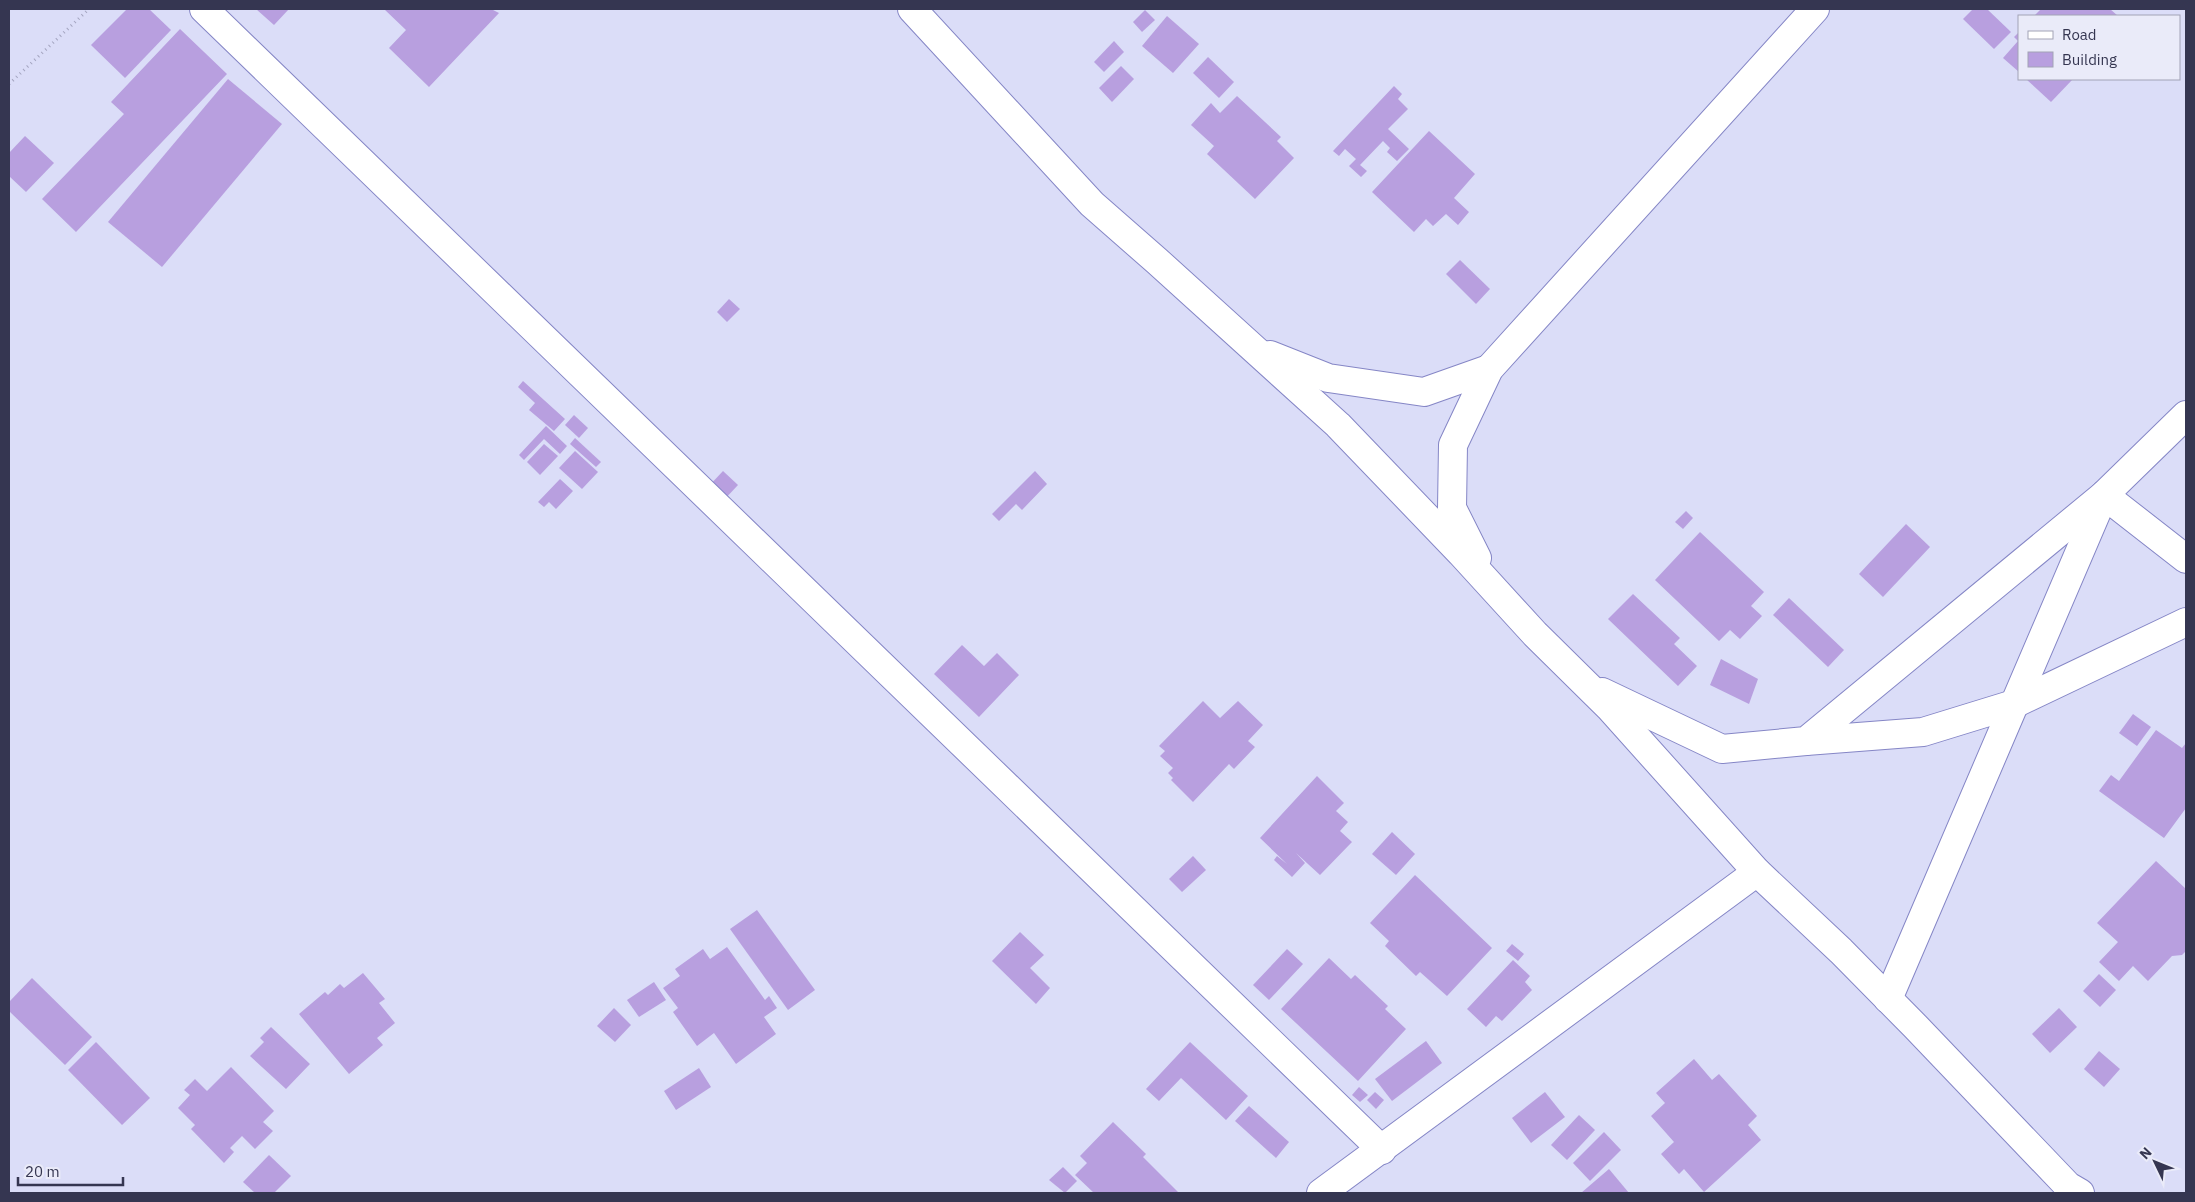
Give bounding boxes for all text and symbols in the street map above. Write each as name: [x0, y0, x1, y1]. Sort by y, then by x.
legend: [2018, 15, 2180, 80]
text: Road: [2062, 25, 2097, 44]
text: Building: [2062, 50, 2117, 69]
north arrow: [2130, 1137, 2180, 1187]
text: N: [2135, 1143, 2156, 1163]
scale bar: [18, 1154, 122, 1186]
text: 20 m: [25, 1162, 60, 1181]

